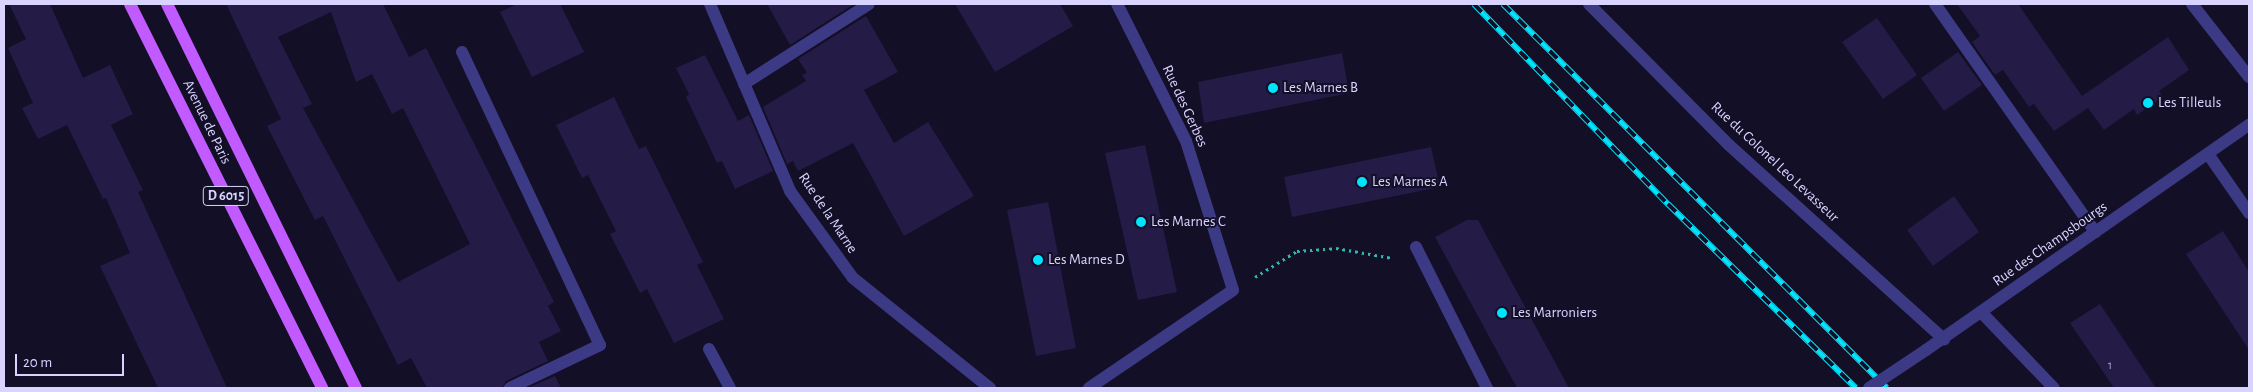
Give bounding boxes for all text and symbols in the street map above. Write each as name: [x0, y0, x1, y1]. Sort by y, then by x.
street label: Rue des Gerbes: [1158, 62, 1212, 150]
street label: Avenue de Paris: [179, 77, 235, 167]
place label: Les Marnes B: [1283, 79, 1358, 97]
marker: Les Marnes B: [1267, 82, 1279, 94]
place label: Les Tilleuls: [2158, 94, 2221, 112]
marker: Les Tilleuls: [2142, 97, 2154, 109]
street label: Rue du Colonel Leo Levasseur: [1707, 98, 1843, 226]
street label: Rue de la Marne: [794, 169, 862, 257]
place label: Les Marnes A: [1372, 173, 1448, 191]
marker: Les Marnes A: [1356, 176, 1368, 188]
road number: D 6015: [202, 185, 250, 208]
street label: Rue des Champsbourgs: [1989, 198, 2111, 290]
place label: Les Marnes C: [1151, 213, 1226, 231]
marker: Les Marnes C: [1135, 216, 1147, 228]
place label: Les Marnes D: [1048, 251, 1125, 269]
marker: Les Marnes D: [1032, 254, 1044, 266]
place label: Les Marroniers: [1512, 304, 1597, 322]
marker: Les Marroniers: [1496, 307, 1508, 319]
scale bar: [18, 344, 126, 376]
text: 20 m: [23, 355, 52, 370]
house number: 1: [2108, 359, 2112, 373]

